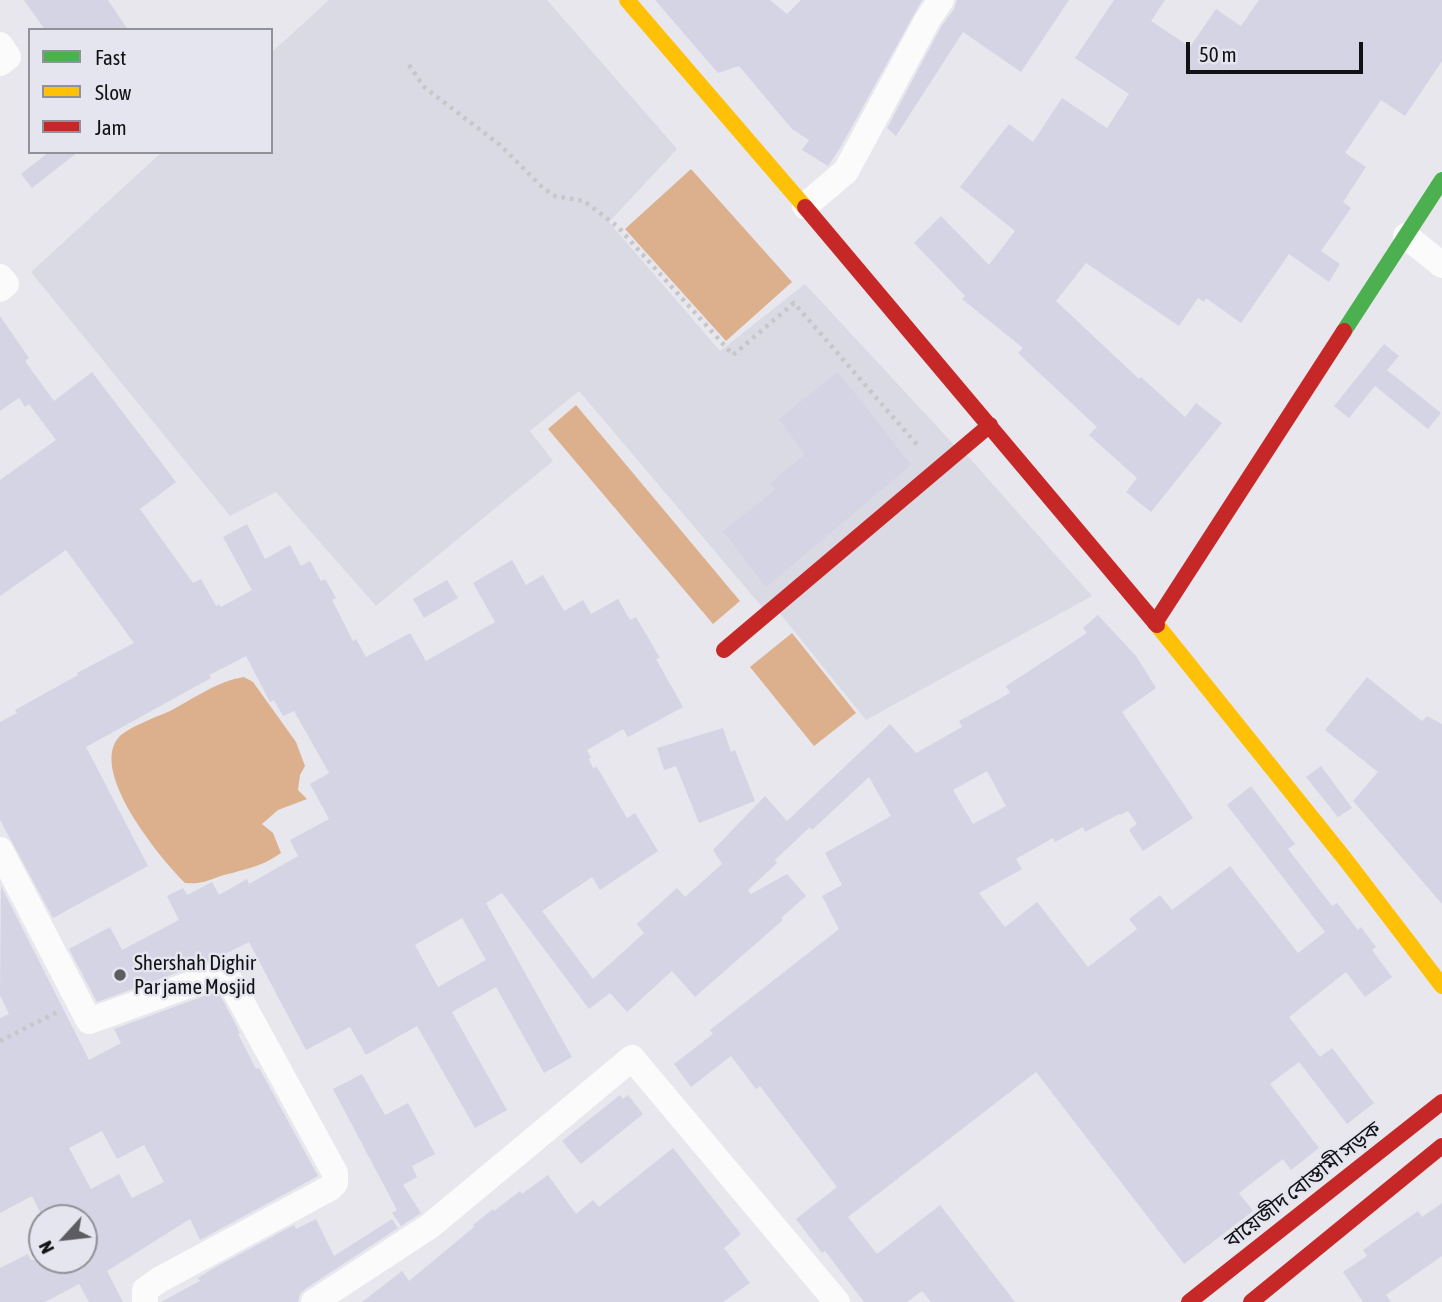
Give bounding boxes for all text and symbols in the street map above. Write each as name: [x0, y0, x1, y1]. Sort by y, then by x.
legend: [28, 28, 273, 154]
scale bar: [1190, 28, 1367, 72]
text: 50 m: [1199, 42, 1237, 66]
text: Fast: [95, 45, 126, 69]
text: Slow: [95, 80, 131, 104]
text: Jam: [95, 115, 127, 139]
place label: Shershah Dighir Par jame Mosjid: [134, 950, 256, 1000]
marker: Shershah Dighir Par jame Mosjid: [112, 967, 128, 983]
street label: বায়েজীদ বোস্তামী সড়ক: [1220, 1116, 1386, 1254]
north arrow: [28, 1204, 98, 1274]
text: N: [34, 1238, 58, 1258]

